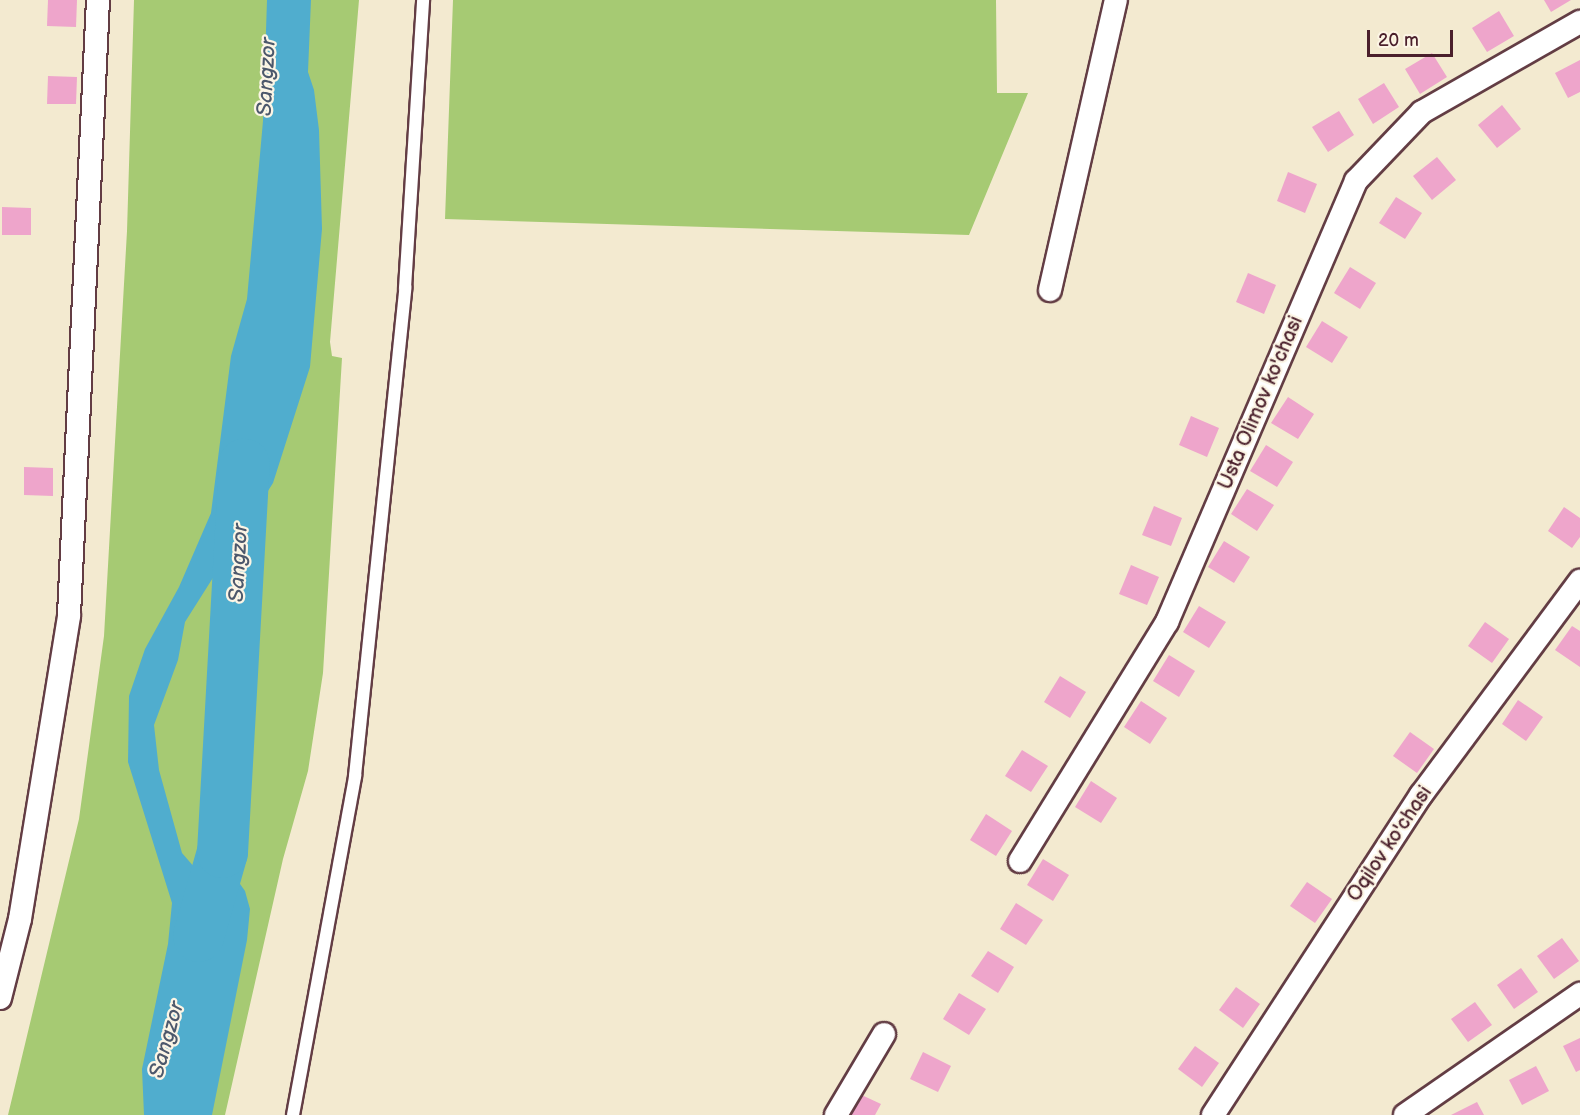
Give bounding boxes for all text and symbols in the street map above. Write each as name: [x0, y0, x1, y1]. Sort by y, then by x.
scale bar: [1370, 18, 1456, 56]
text: 20 m: [1378, 30, 1419, 51]
water label: Sangzor: [252, 37, 282, 117]
street label: Usta Olimov ko'chasi: [1214, 313, 1308, 493]
water label: Sangzor: [224, 523, 254, 603]
street label: Oqilov ko'chasi: [1343, 782, 1437, 906]
water label: Sangzor: [144, 999, 190, 1081]

